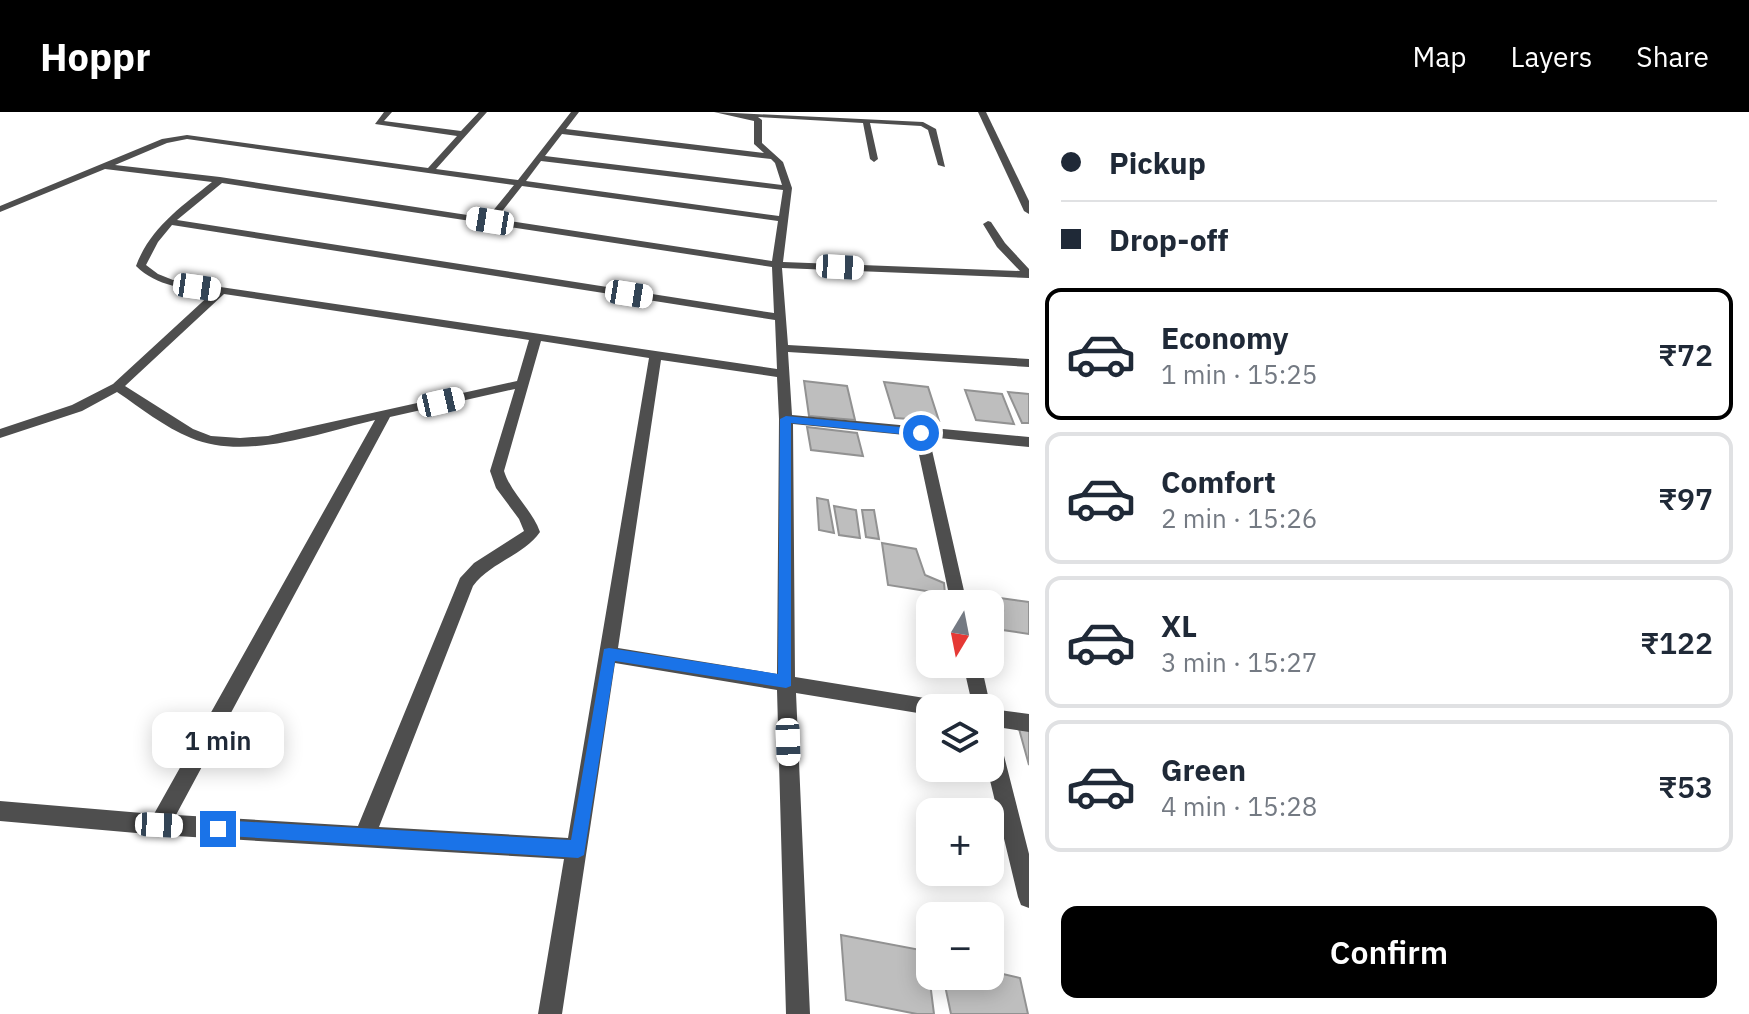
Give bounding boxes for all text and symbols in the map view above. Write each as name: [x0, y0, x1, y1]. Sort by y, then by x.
text: Hoppr: [40, 32, 151, 81]
text: Map: [1412, 38, 1466, 75]
text: Layers: [1510, 38, 1592, 75]
text: Share: [1636, 38, 1709, 75]
text: Pickup: [1109, 143, 1206, 182]
car: [464, 205, 516, 237]
text: Drop-off: [1109, 220, 1228, 259]
car: [815, 254, 865, 280]
car: [172, 272, 222, 302]
car: [603, 278, 655, 310]
icon: car: [1065, 318, 1137, 390]
text: Economy: [1161, 318, 1289, 357]
text: ₹72: [1658, 335, 1713, 374]
text: 1 min · 15:25: [1161, 357, 1317, 391]
car: [415, 385, 467, 419]
route start: [903, 415, 939, 451]
icon: car: [1065, 462, 1137, 534]
text: Comfort: [1161, 462, 1276, 501]
text: ₹97: [1658, 479, 1713, 518]
text: 2 min · 15:26: [1161, 501, 1317, 535]
north arrow: [916, 590, 1004, 678]
map controls: [916, 590, 1004, 990]
icon: car: [1065, 606, 1137, 678]
text: XL: [1161, 606, 1197, 645]
text: ₹122: [1640, 623, 1713, 662]
text: 3 min · 15:27: [1161, 645, 1317, 679]
button: layers: [916, 694, 1004, 782]
callout: 1 min: [152, 713, 284, 769]
car: [775, 718, 801, 766]
text: 1 min: [184, 723, 252, 757]
icon: car: [1065, 750, 1137, 822]
text: Green: [1161, 750, 1246, 789]
text: ₹53: [1658, 767, 1713, 806]
text: 4 min · 15:28: [1161, 789, 1317, 823]
button: +: [916, 798, 1004, 886]
route end: [200, 811, 236, 847]
car: [134, 812, 184, 838]
button: −: [916, 902, 1004, 990]
button: Confirm: [1061, 906, 1717, 998]

